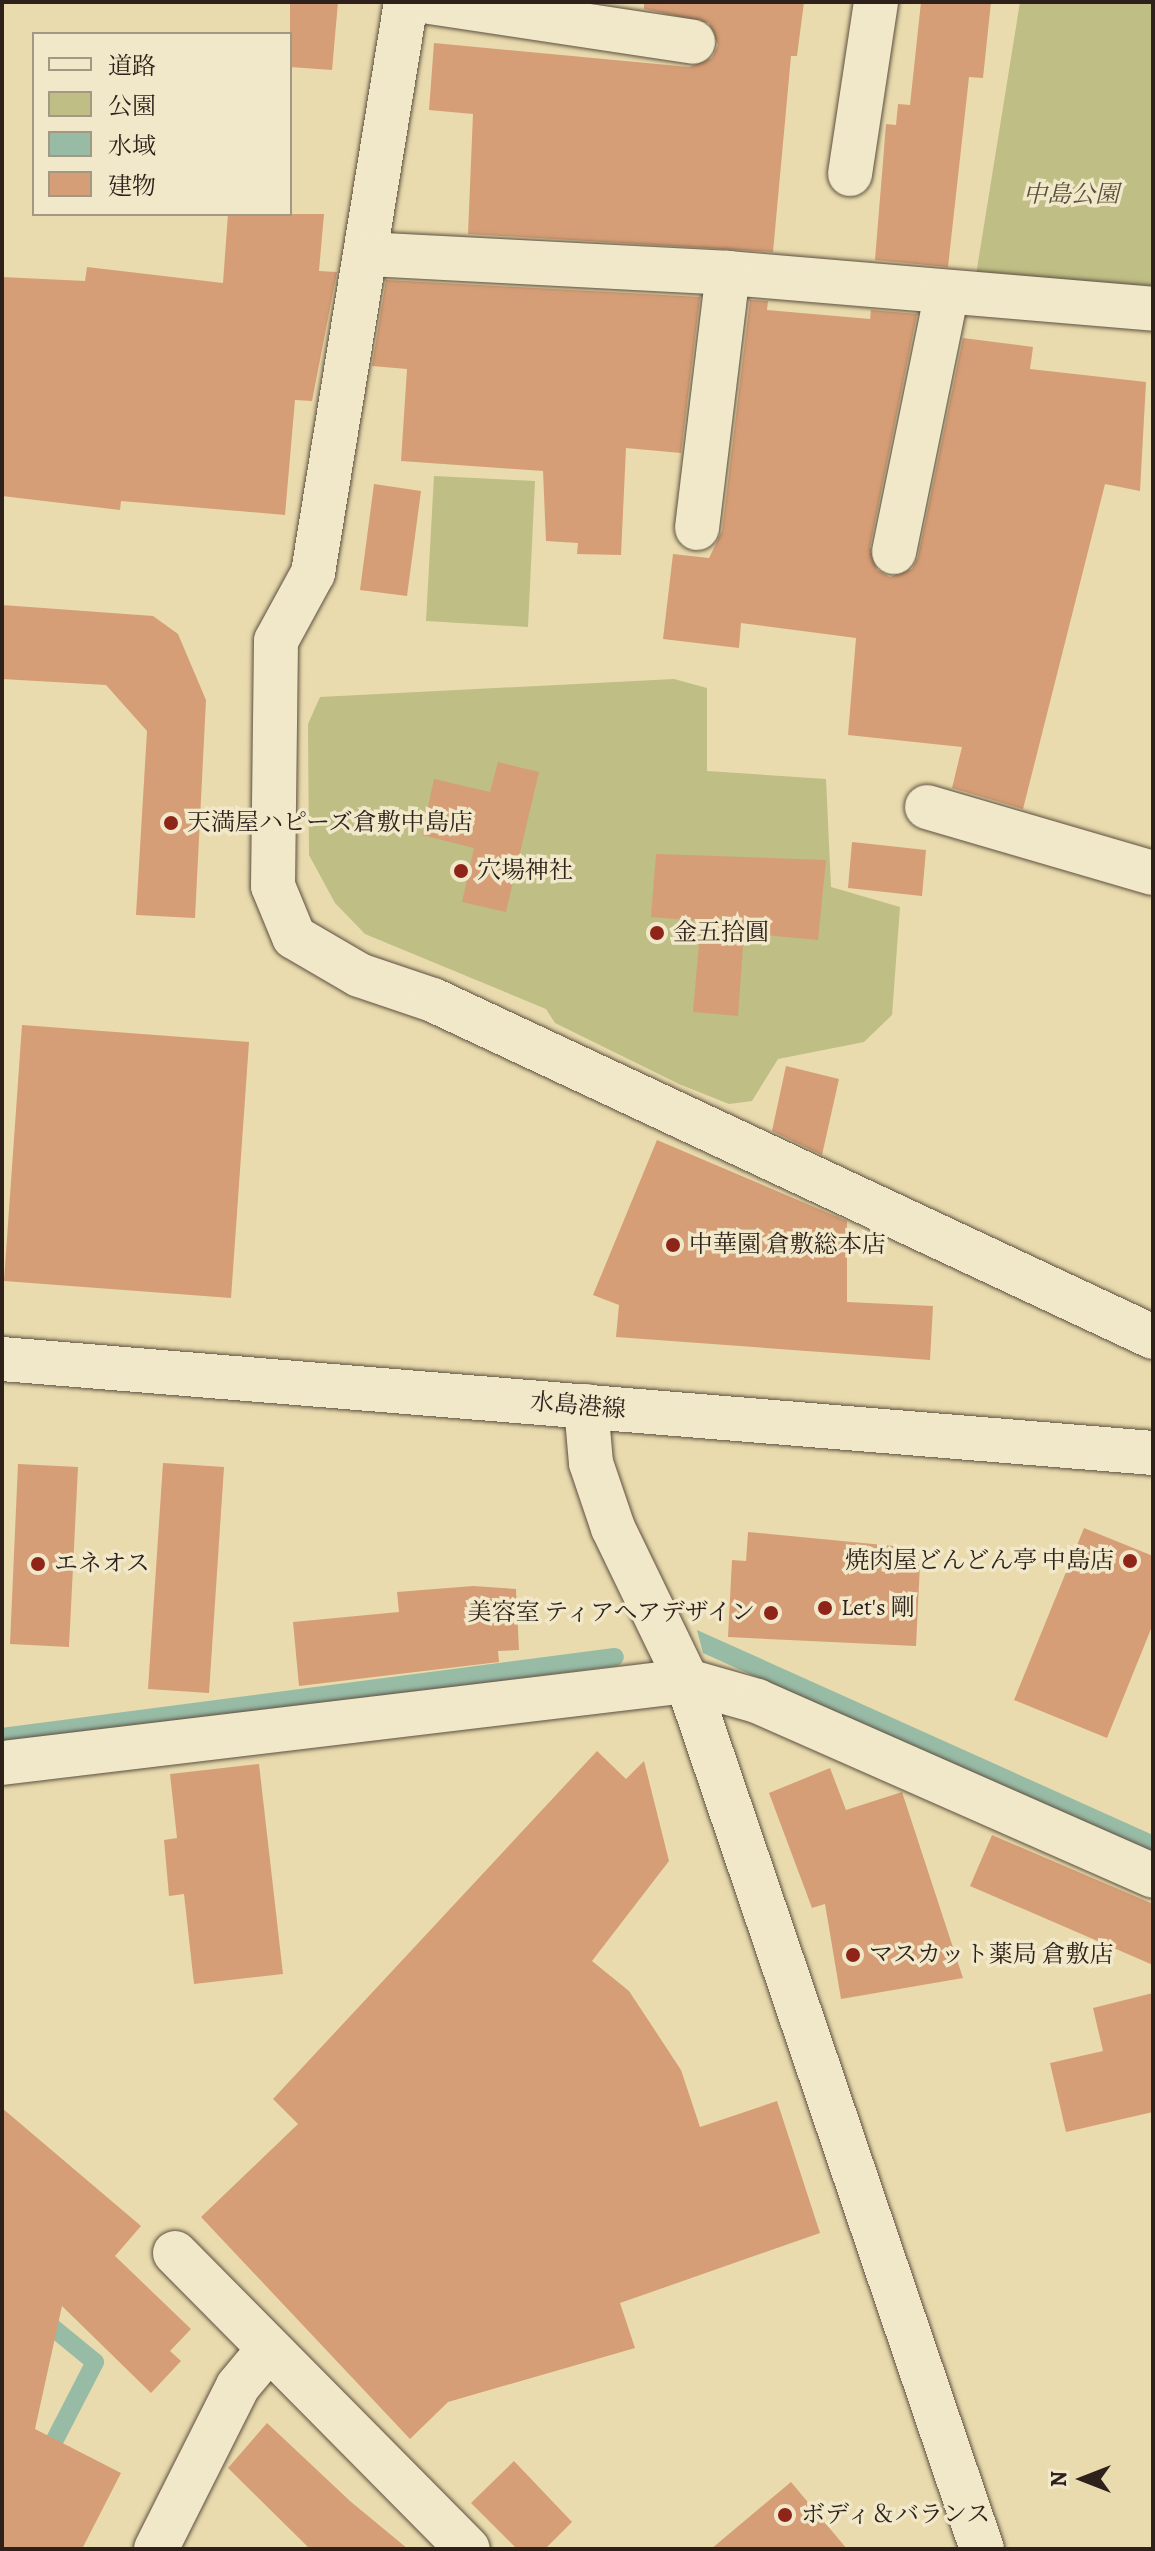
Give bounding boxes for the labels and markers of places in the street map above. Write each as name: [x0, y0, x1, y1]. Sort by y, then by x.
place label: 天満屋ハピーズ倉敷中島店: [187, 809, 474, 837]
marker: 天満屋ハピーズ倉敷中島店: [162, 814, 180, 832]
place label: 穴場神社: [477, 857, 573, 885]
marker: 穴場神社: [452, 862, 470, 880]
place label: 金五拾圓: [673, 919, 769, 947]
marker: 金五拾圓: [648, 924, 666, 942]
place label: 中華園 倉敷総本店: [689, 1231, 886, 1259]
marker: 中華園 倉敷総本店: [664, 1236, 682, 1254]
place label: 焼肉屋どんどん亭 中島店: [845, 1547, 1114, 1575]
place label: エネオス: [54, 1550, 150, 1578]
marker: 焼肉屋どんどん亭 中島店: [1121, 1552, 1139, 1570]
marker: エネオス: [29, 1555, 47, 1573]
place label: Let's 剛: [841, 1594, 914, 1622]
place label: 美容室 ティアヘアデザイン: [462, 1599, 755, 1627]
marker: Let's 剛: [816, 1599, 834, 1617]
marker: 美容室 ティアヘアデザイン: [762, 1604, 780, 1622]
place label: マスカット薬局 倉敷店: [869, 1941, 1114, 1969]
marker: マスカット薬局 倉敷店: [844, 1946, 862, 1964]
place label: ボディ＆バランス: [801, 2501, 993, 2529]
marker: ボディ＆バランス: [776, 2506, 794, 2524]

